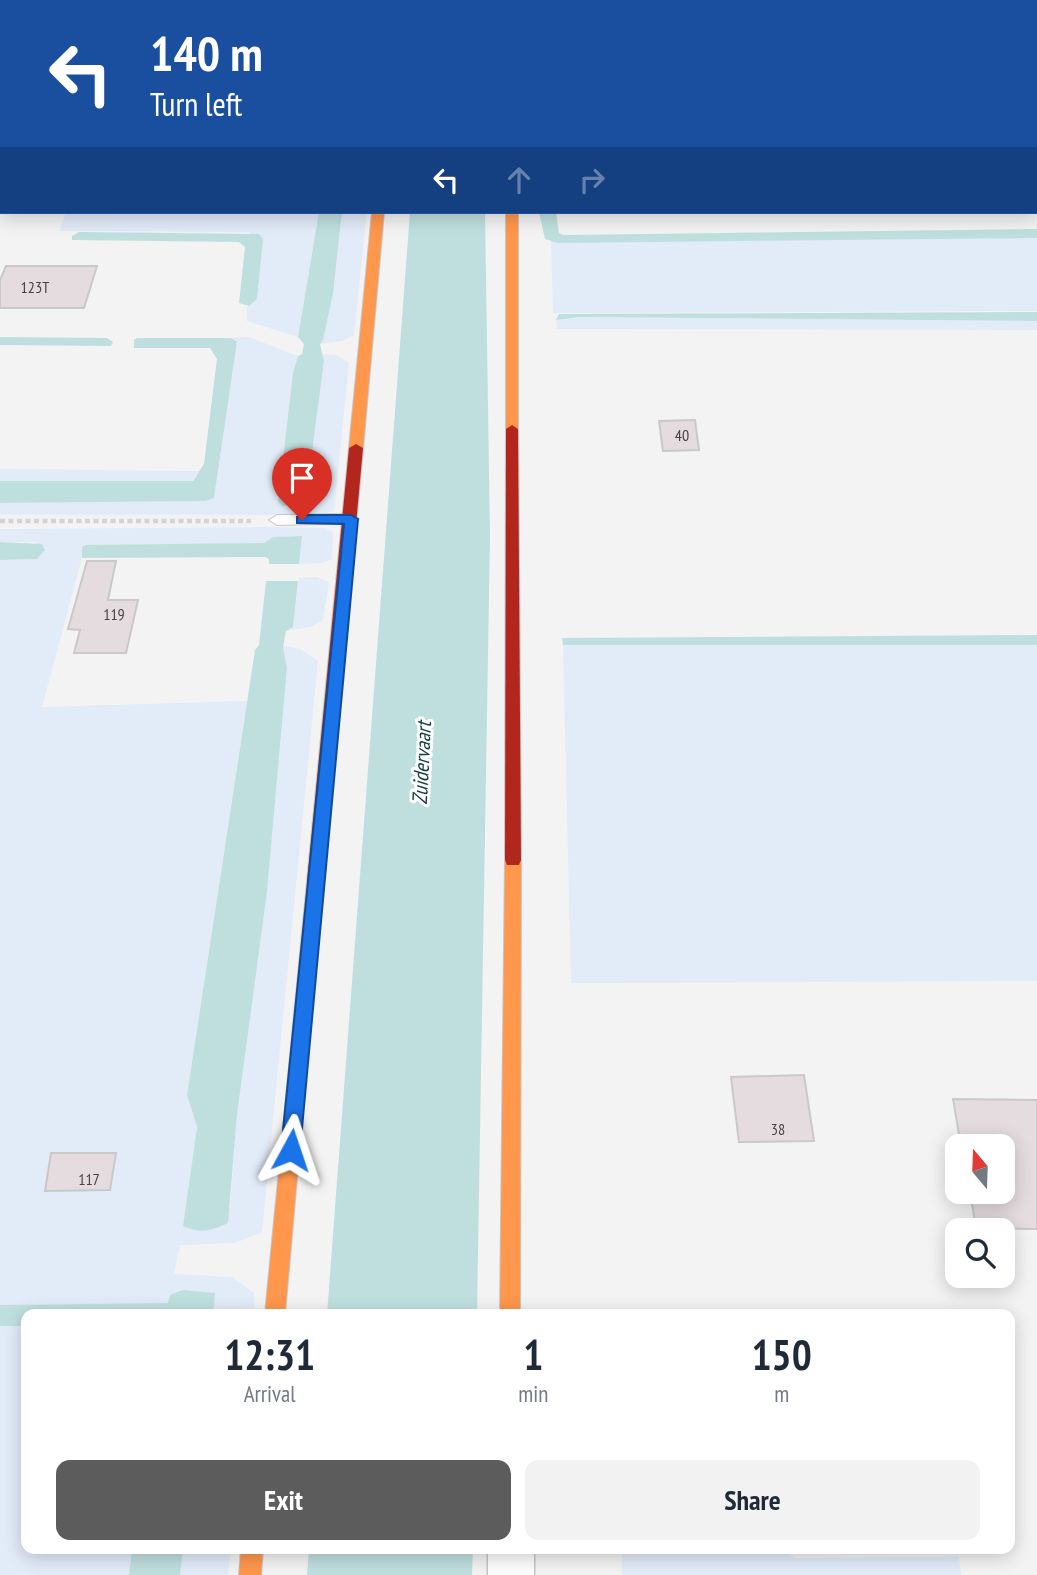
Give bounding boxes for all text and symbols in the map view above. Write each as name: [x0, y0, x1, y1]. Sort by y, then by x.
text: 140 m: [150, 21, 263, 85]
icon: left: [35, 28, 126, 119]
text: Turn left: [150, 83, 242, 125]
icon: left: [427, 161, 465, 199]
icon: ahead: [500, 161, 538, 199]
icon: right: [573, 161, 611, 199]
house number: 123T: [21, 277, 49, 297]
house number: 40: [675, 425, 689, 445]
pin: [272, 448, 332, 520]
icon: arrive: [283, 459, 321, 497]
house number: 119: [103, 604, 125, 624]
water label: Zuidervaart: [406, 719, 437, 805]
position arrow: [254, 1113, 328, 1187]
house number: 38: [771, 1119, 785, 1139]
north arrow: [945, 1134, 1015, 1204]
map controls: [945, 1134, 1015, 1288]
house number: 117: [78, 1169, 100, 1189]
button: search: [945, 1218, 1015, 1288]
text: 12:31: [224, 1327, 315, 1382]
text: 1: [523, 1327, 543, 1382]
text: 150: [752, 1327, 812, 1382]
text: Arrival: [244, 1379, 296, 1408]
text: min: [518, 1379, 548, 1408]
text: m: [774, 1379, 789, 1408]
button: Exit: [56, 1460, 511, 1540]
button: Share: [525, 1460, 980, 1540]

